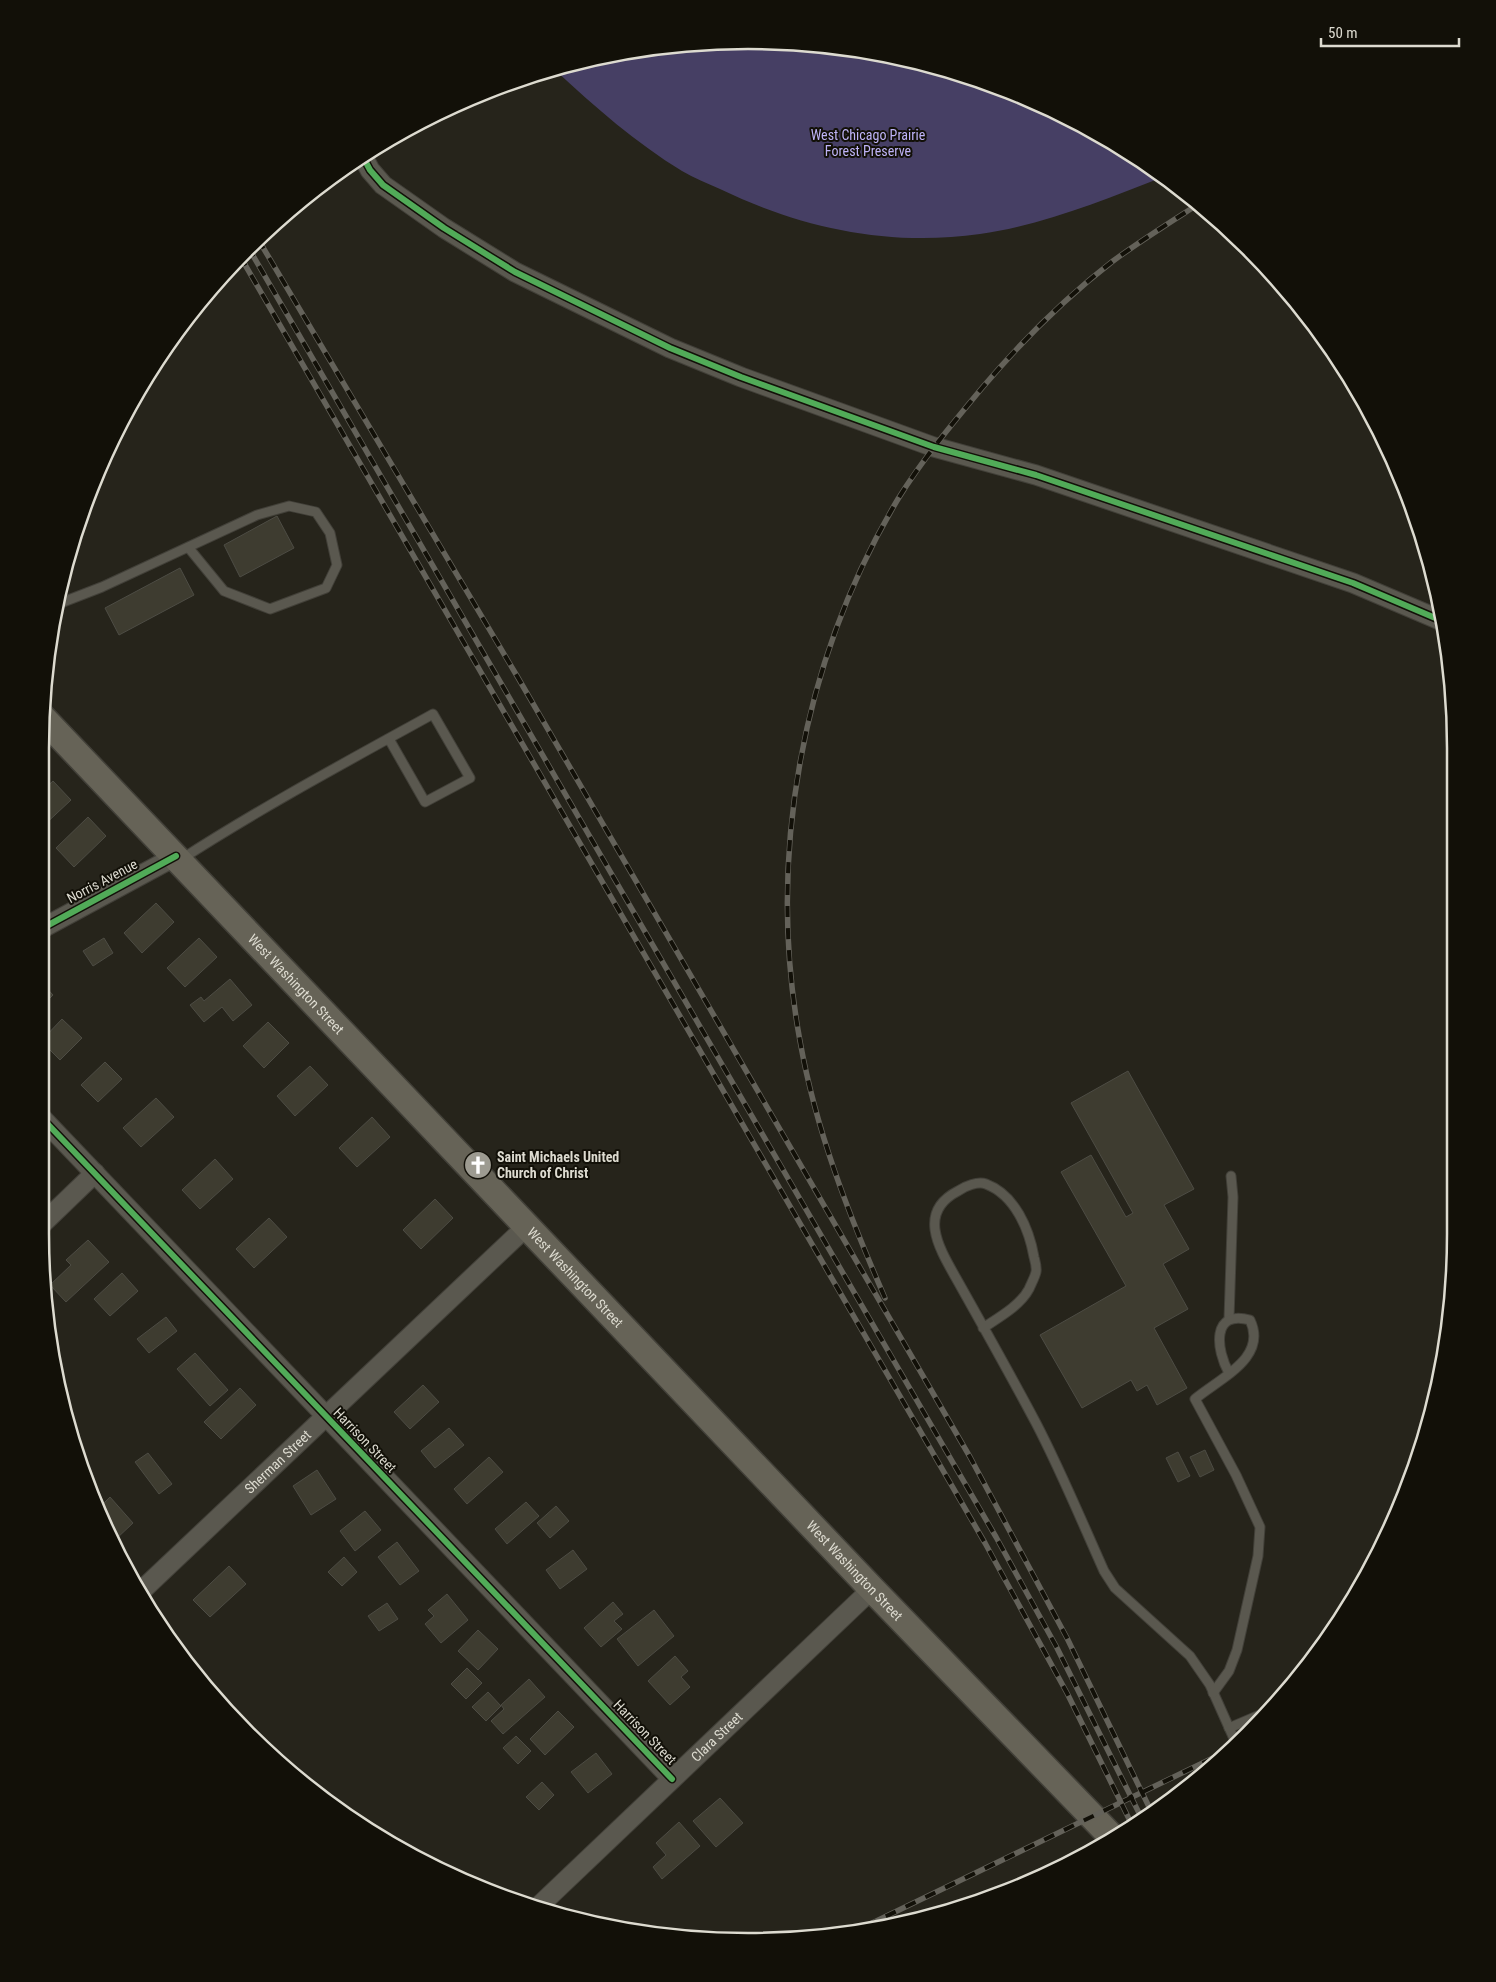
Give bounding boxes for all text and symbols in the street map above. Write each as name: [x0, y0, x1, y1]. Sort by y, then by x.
scale bar: [1321, 15, 1458, 47]
text: 50 m: [1328, 24, 1358, 42]
park label: West Chicago Prairie Forest Preserve: [811, 127, 926, 159]
street label: Norris Avenue: [64, 856, 140, 906]
street label: West Washington Street: [245, 931, 347, 1037]
place label: Saint Michaels United Church of Christ: [497, 1149, 619, 1181]
church icon: Saint Michaels United Church of Christ: [463, 1150, 493, 1180]
street label: West Washington Street: [524, 1224, 627, 1331]
street label: Harrison Street: [330, 1404, 400, 1476]
street label: Sherman Street: [241, 1427, 314, 1497]
street label: West Washington Street: [803, 1517, 906, 1624]
street label: Harrison Street: [610, 1696, 680, 1768]
street label: Clara Street: [688, 1709, 746, 1765]

